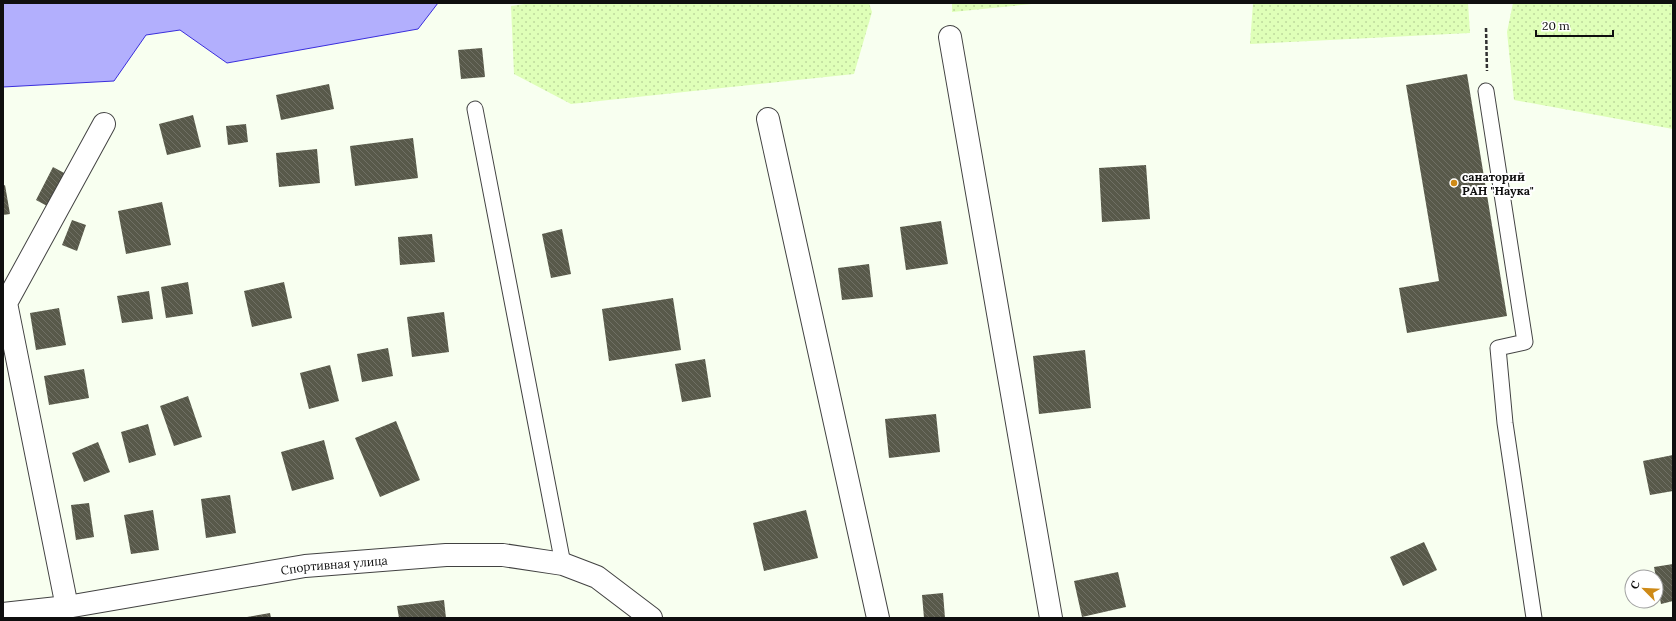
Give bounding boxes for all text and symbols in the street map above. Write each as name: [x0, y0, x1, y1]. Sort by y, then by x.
scale bar: [1536, 12, 1613, 38]
text: 20 m: [1542, 18, 1570, 33]
place label: санаторий РАН "Наука": [1462, 169, 1534, 198]
marker: санаторий РАН "Наука": [1449, 178, 1459, 188]
street label: Спортивная улица: [279, 552, 388, 578]
north arrow: [1624, 569, 1664, 609]
text: С: [1627, 578, 1643, 591]

